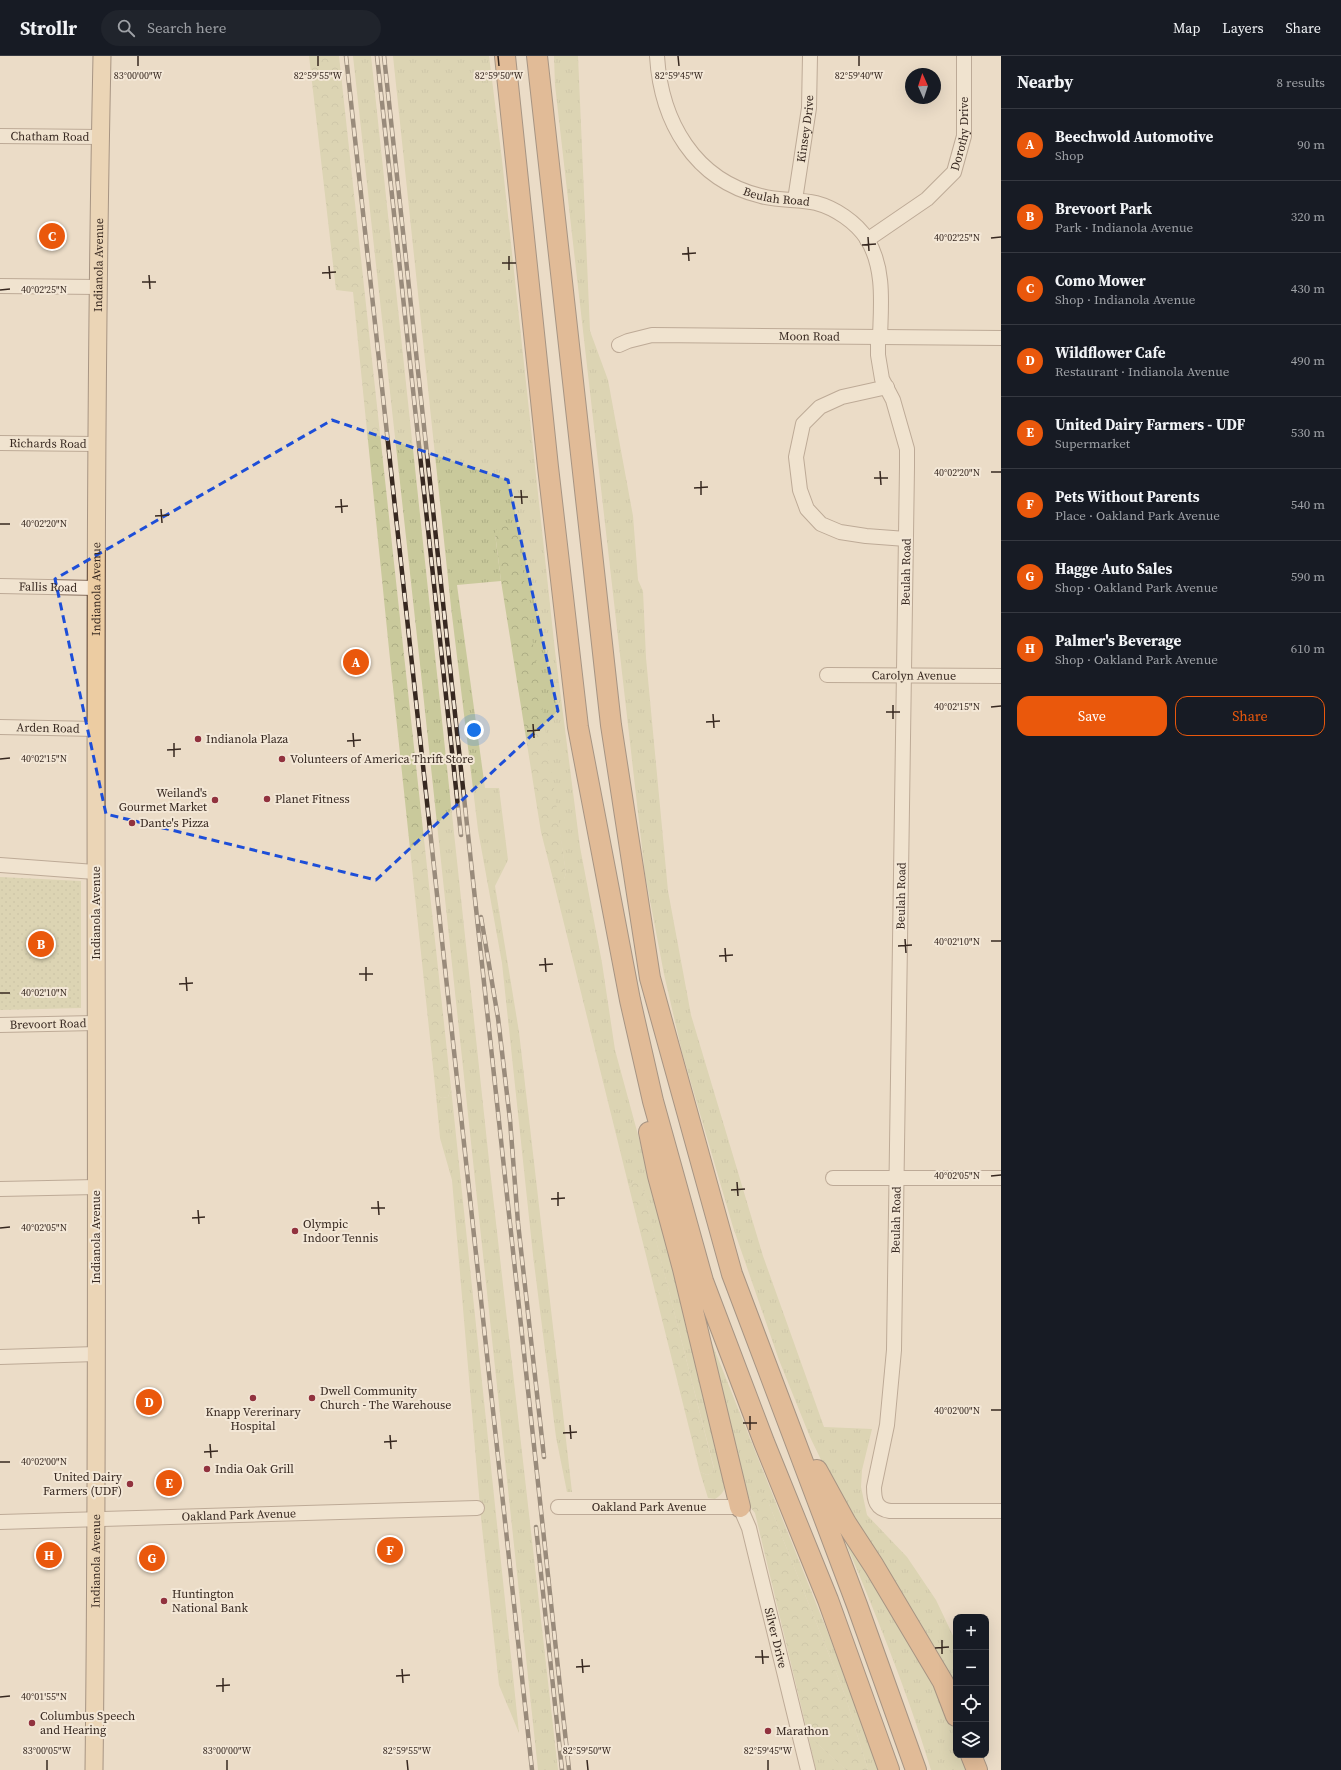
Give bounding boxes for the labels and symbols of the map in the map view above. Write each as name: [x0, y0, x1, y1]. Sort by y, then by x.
north arrow: [905, 68, 941, 104]
text: 83°00'00"W: [114, 69, 163, 82]
text: 82°59'55"W: [294, 69, 343, 82]
text: 82°59'50"W: [475, 69, 524, 82]
text: 82°59'45"W: [655, 69, 704, 82]
text: 82°59'40"W: [835, 69, 884, 82]
street label: Kinsey Drive: [793, 95, 817, 164]
street label: Dorothy Drive: [947, 97, 972, 173]
street label: Chatham Road: [10, 128, 90, 145]
street label: Beulah Road: [741, 183, 811, 210]
street label: Indianola Avenue: [90, 218, 107, 312]
pin: C: [39, 221, 65, 251]
text: 40°02'25"N: [934, 231, 980, 244]
text: 40°02'25"N: [21, 283, 67, 296]
street label: Moon Road: [779, 328, 840, 345]
street label: Richards Road: [9, 435, 87, 452]
text: 40°02'20"N: [934, 466, 980, 479]
text: 40°02'20"N: [21, 517, 67, 530]
street label: Beulah Road: [897, 538, 915, 606]
street label: Indianola Avenue: [88, 542, 104, 636]
street label: Fallis Road: [19, 578, 78, 596]
pin: A: [343, 647, 369, 677]
street label: Carolyn Avenue: [872, 667, 956, 684]
text: 40°02'15"N: [934, 700, 980, 713]
street label: Arden Road: [16, 719, 80, 737]
your location: [464, 720, 484, 740]
place label: Indianola Plaza: [206, 731, 289, 747]
marker: Indianola Plaza: [193, 734, 203, 744]
place label: Volunteers of America Thrift Store: [290, 751, 473, 767]
text: 40°02'15"N: [21, 752, 67, 765]
marker: Volunteers of America Thrift Store: [277, 754, 287, 764]
place label: Weiland's Gourmet Market: [119, 785, 207, 815]
place label: Planet Fitness: [275, 791, 350, 807]
marker: Planet Fitness: [262, 794, 272, 804]
marker: Weiland's Gourmet Market: [210, 795, 220, 805]
place label: Dante's Pizza: [140, 815, 210, 831]
marker: Dante's Pizza: [127, 818, 137, 828]
street label: Beulah Road: [892, 862, 910, 930]
street label: Indianola Avenue: [88, 866, 104, 960]
pin: B: [28, 929, 54, 959]
text: 40°02'10"N: [934, 935, 980, 948]
text: 40°02'10"N: [21, 986, 67, 999]
street label: Brevoort Road: [9, 1015, 87, 1033]
text: 40°02'05"N: [934, 1169, 980, 1182]
street label: Beulah Road: [887, 1186, 905, 1254]
street label: Indianola Avenue: [88, 1190, 104, 1284]
place label: Olympic Indoor Tennis: [303, 1216, 378, 1246]
text: 40°02'05"N: [21, 1221, 67, 1234]
marker: Olympic Indoor Tennis: [290, 1226, 300, 1236]
place label: Dwell Community Church - The Warehouse: [320, 1383, 451, 1413]
pin: D: [136, 1387, 162, 1417]
marker: Knapp Vererinary Hospital: [248, 1393, 258, 1403]
marker: Dwell Community Church - The Warehouse: [307, 1393, 317, 1403]
place label: Knapp Vererinary Hospital: [205, 1404, 301, 1434]
text: 40°02'00"N: [934, 1404, 980, 1417]
text: 40°02'00"N: [21, 1455, 67, 1468]
place label: India Oak Grill: [215, 1461, 294, 1477]
marker: India Oak Grill: [202, 1464, 212, 1474]
pin: E: [156, 1468, 182, 1498]
place label: United Dairy Farmers (UDF): [43, 1469, 123, 1499]
marker: United Dairy Farmers (UDF): [125, 1479, 135, 1489]
street label: Oakland Park Avenue: [592, 1499, 706, 1515]
street label: Oakland Park Avenue: [181, 1505, 296, 1525]
street label: Indianola Avenue: [88, 1514, 104, 1608]
pin: F: [377, 1535, 403, 1565]
pin: H: [36, 1540, 62, 1570]
pin: G: [139, 1543, 165, 1573]
place label: Huntington National Bank: [172, 1586, 248, 1616]
marker: Huntington National Bank: [159, 1596, 169, 1606]
street label: Silver Drive: [761, 1606, 791, 1670]
text: 40°01'55"N: [21, 1690, 67, 1703]
place label: Columbus Speech and Hearing: [40, 1708, 135, 1738]
marker: Columbus Speech and Hearing: [27, 1718, 37, 1728]
place label: Marathon: [776, 1723, 829, 1739]
marker: Marathon: [763, 1726, 773, 1736]
text: 83°00'05"W: [23, 1744, 72, 1757]
text: 83°00'00"W: [203, 1744, 252, 1757]
text: 82°59'55"W: [383, 1744, 432, 1757]
text: 82°59'50"W: [563, 1744, 612, 1757]
text: 82°59'45"W: [744, 1744, 793, 1757]

